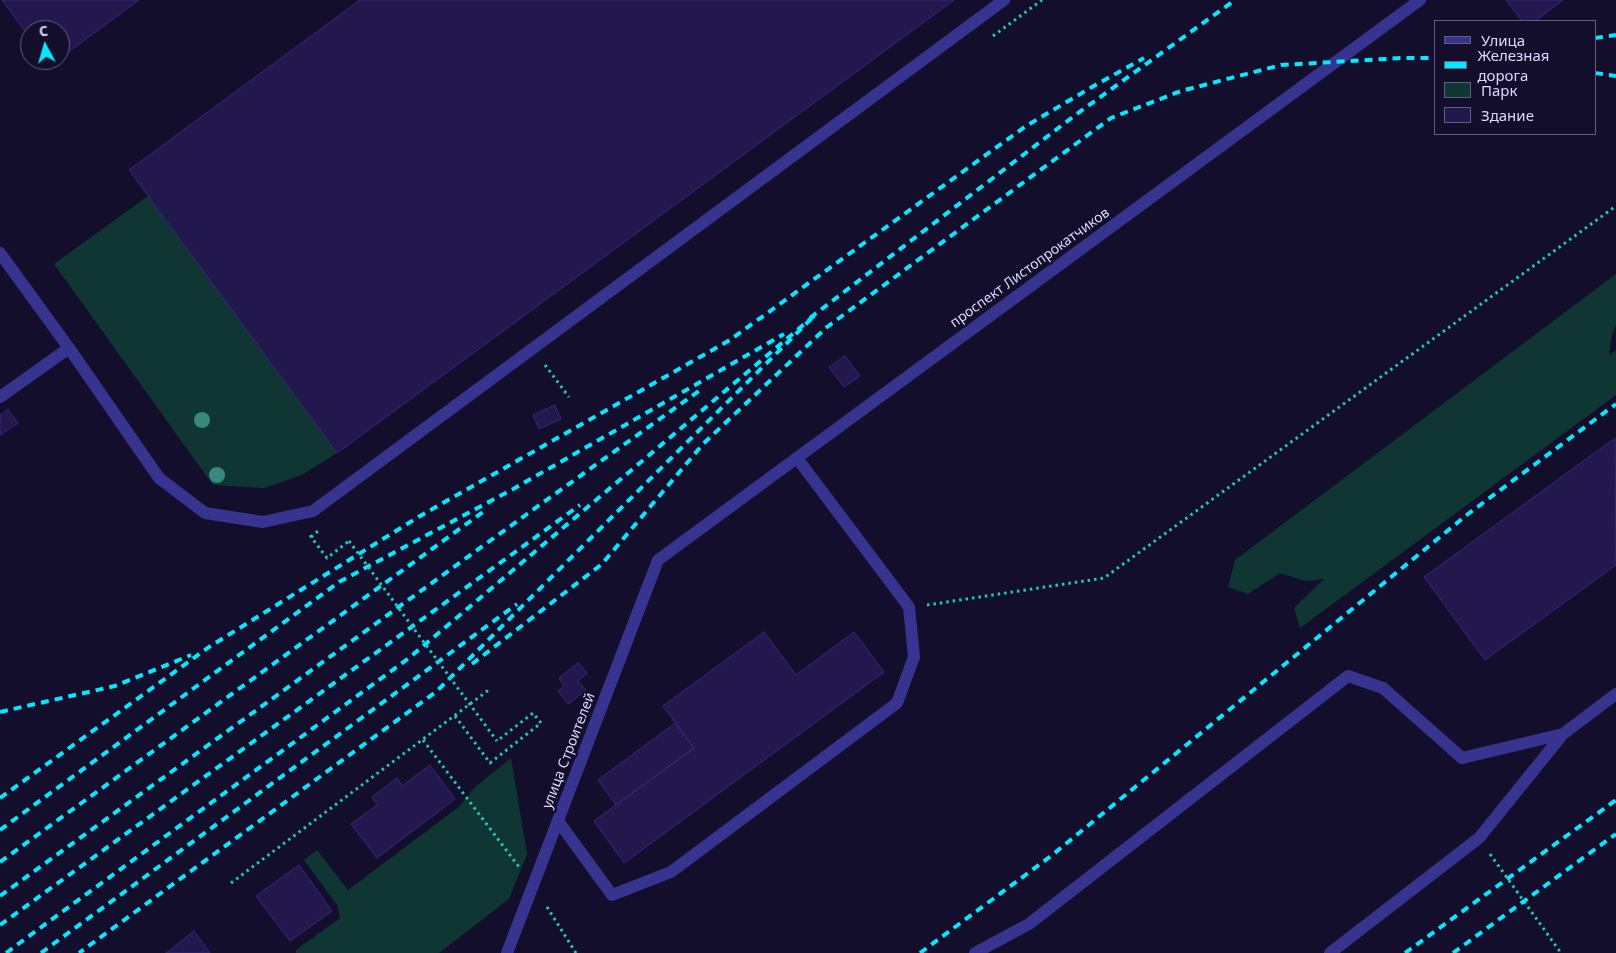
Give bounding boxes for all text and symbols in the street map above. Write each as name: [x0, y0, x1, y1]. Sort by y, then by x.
north arrow: [20, 20, 70, 70]
legend: [1434, 20, 1596, 135]
text: С: [38, 21, 49, 40]
text: Улица: [1481, 30, 1525, 50]
text: Железная дорога: [1477, 45, 1550, 85]
text: Парк: [1481, 80, 1517, 100]
text: Здание: [1481, 105, 1534, 125]
street label: проспект Листопрокатчиков: [947, 204, 1113, 332]
street label: улица Строителей: [539, 691, 599, 811]

